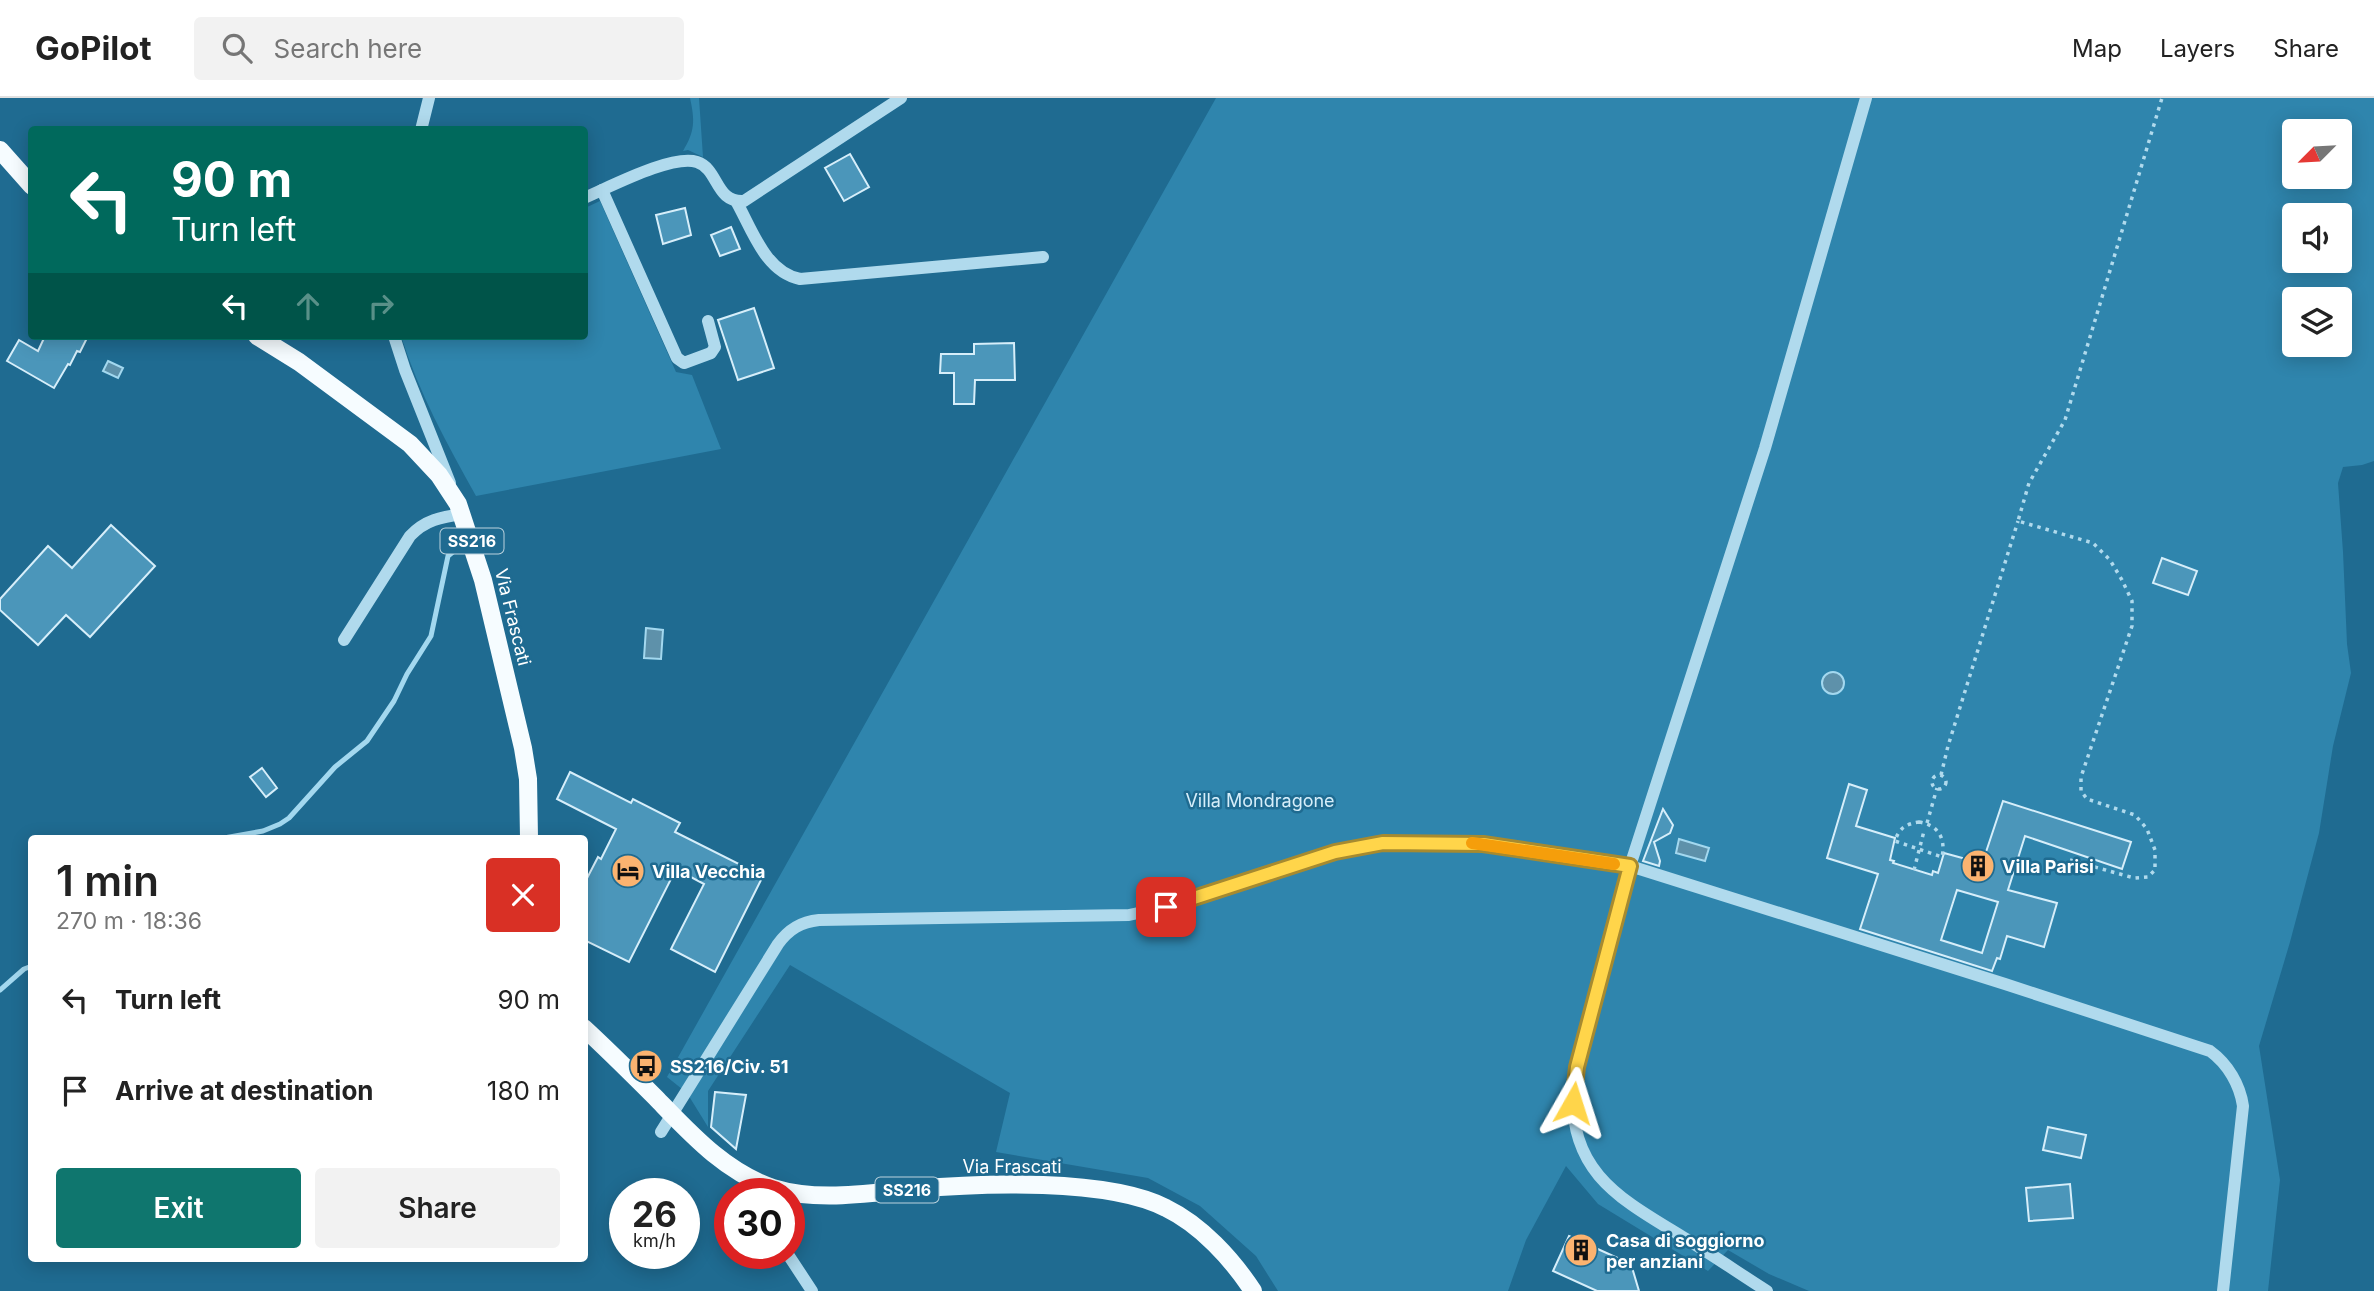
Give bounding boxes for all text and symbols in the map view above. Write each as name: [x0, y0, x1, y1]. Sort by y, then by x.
search box: [194, 17, 684, 80]
text: GoPilot: [35, 28, 152, 68]
icon: search: [218, 29, 256, 67]
text: Search here: [274, 33, 422, 64]
text: Map: [2072, 34, 2122, 63]
text: Layers: [2160, 34, 2235, 63]
text: Share: [2273, 34, 2339, 63]
north arrow: [2282, 119, 2352, 189]
map controls: [2282, 119, 2352, 357]
text: 90 m: [171, 150, 292, 209]
icon: left: [56, 154, 147, 245]
button: sound: [2282, 203, 2352, 273]
text: Turn left: [171, 210, 296, 249]
icon: left: [216, 287, 254, 325]
icon: ahead: [289, 287, 327, 325]
icon: right: [362, 287, 400, 325]
button: layers: [2282, 287, 2352, 357]
road number: SS216: [440, 528, 504, 554]
street label: Via Frascati: [491, 566, 535, 668]
park label: Villa Mondragone: [1185, 790, 1335, 811]
building icon: Villa Parisi: [1959, 847, 1997, 885]
hotel icon: Villa Vecchia: [609, 852, 647, 890]
text: 1 min: [56, 855, 159, 906]
place label: Villa Parisi: [2002, 856, 2094, 877]
button: close: [486, 858, 560, 932]
place label: Villa Vecchia: [652, 861, 766, 882]
pin: [1136, 877, 1196, 937]
icon: arrive: [1147, 888, 1185, 926]
text: 270 m · 18:36: [56, 907, 202, 935]
icon: left: [56, 981, 94, 1019]
text: Turn left: [115, 984, 221, 1015]
text: 90 m: [497, 984, 560, 1015]
bus stop icon: SS216/Civ. 51: [627, 1047, 665, 1085]
place label: SS216/Civ. 51: [670, 1056, 789, 1077]
position arrow: [1536, 1066, 1610, 1140]
icon: arrive: [56, 1072, 94, 1110]
text: Arrive at destination: [115, 1075, 374, 1106]
text: 180 m: [487, 1075, 560, 1106]
street label: Via Frascati: [962, 1156, 1062, 1177]
button: Exit: [56, 1168, 301, 1248]
button: Share: [315, 1168, 560, 1248]
speed limit sign: 30: [714, 1178, 805, 1269]
road number: SS216: [876, 1178, 939, 1202]
text: 26: [632, 1193, 677, 1235]
text: km/h: [633, 1230, 676, 1251]
place label: Casa di soggiorno per anziani: [1606, 1230, 1765, 1272]
building icon: Casa di soggiorno per anziani: [1562, 1231, 1600, 1269]

